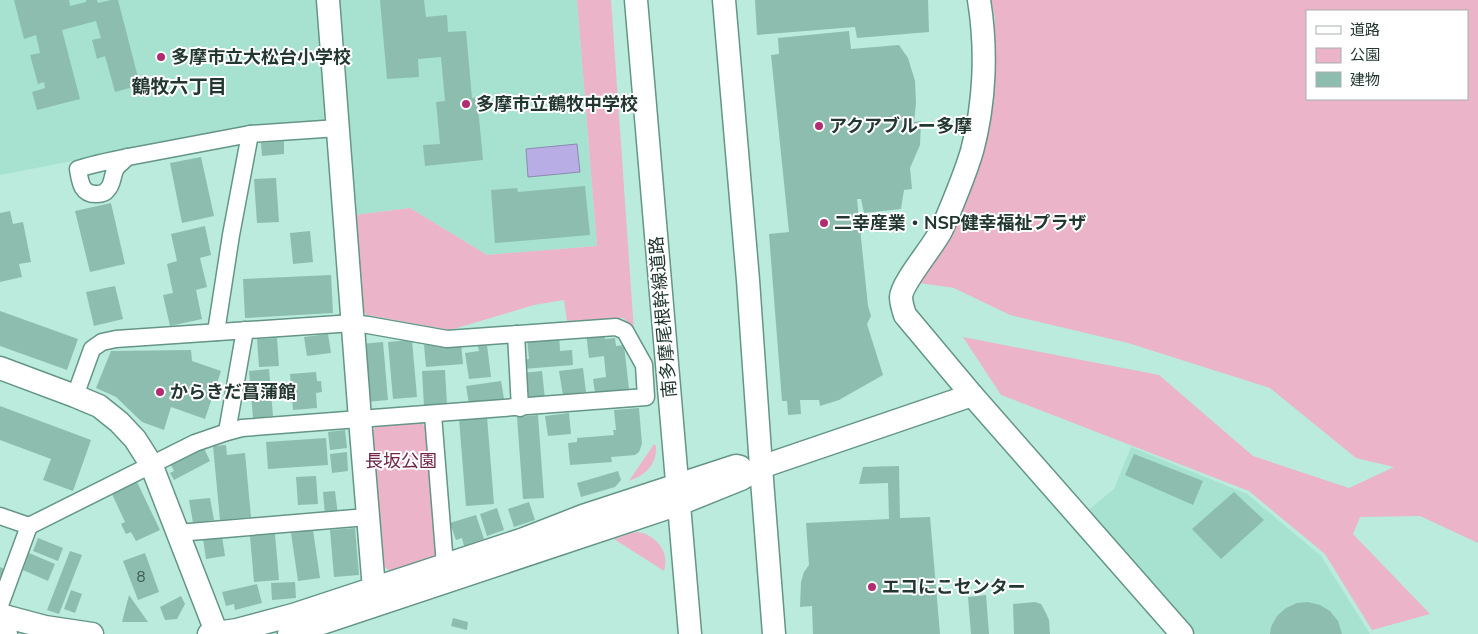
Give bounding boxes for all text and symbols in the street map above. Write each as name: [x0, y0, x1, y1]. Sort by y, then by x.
legend: [1306, 10, 1468, 100]
text: 道路: [1350, 20, 1380, 40]
place label: 多摩市立大松台小学校: [171, 45, 351, 69]
text: 公園: [1350, 45, 1380, 65]
marker: 多摩市立大松台小学校: [155, 51, 167, 63]
text: 建物: [1350, 70, 1380, 90]
district label: 鶴牧六丁目: [131, 74, 227, 100]
place label: 多摩市立鶴牧中学校: [476, 92, 638, 116]
marker: 多摩市立鶴牧中学校: [460, 98, 472, 110]
place label: アクアブルー多摩: [829, 114, 972, 138]
marker: アクアブルー多摩: [813, 120, 825, 132]
place label: 二幸産業・NSP健幸福祉プラザ: [834, 211, 1087, 235]
marker: 二幸産業・NSP健幸福祉プラザ: [818, 217, 830, 229]
street label: 南多摩尾根幹線道路: [644, 235, 682, 399]
place label: からきだ菖蒲館: [170, 380, 296, 404]
marker: からきだ菖蒲館: [154, 386, 166, 398]
park label: 長坂公園: [365, 449, 437, 473]
house number: 8: [136, 567, 146, 587]
place label: エコにこセンター: [882, 575, 1026, 599]
marker: エコにこセンター: [866, 581, 878, 593]

